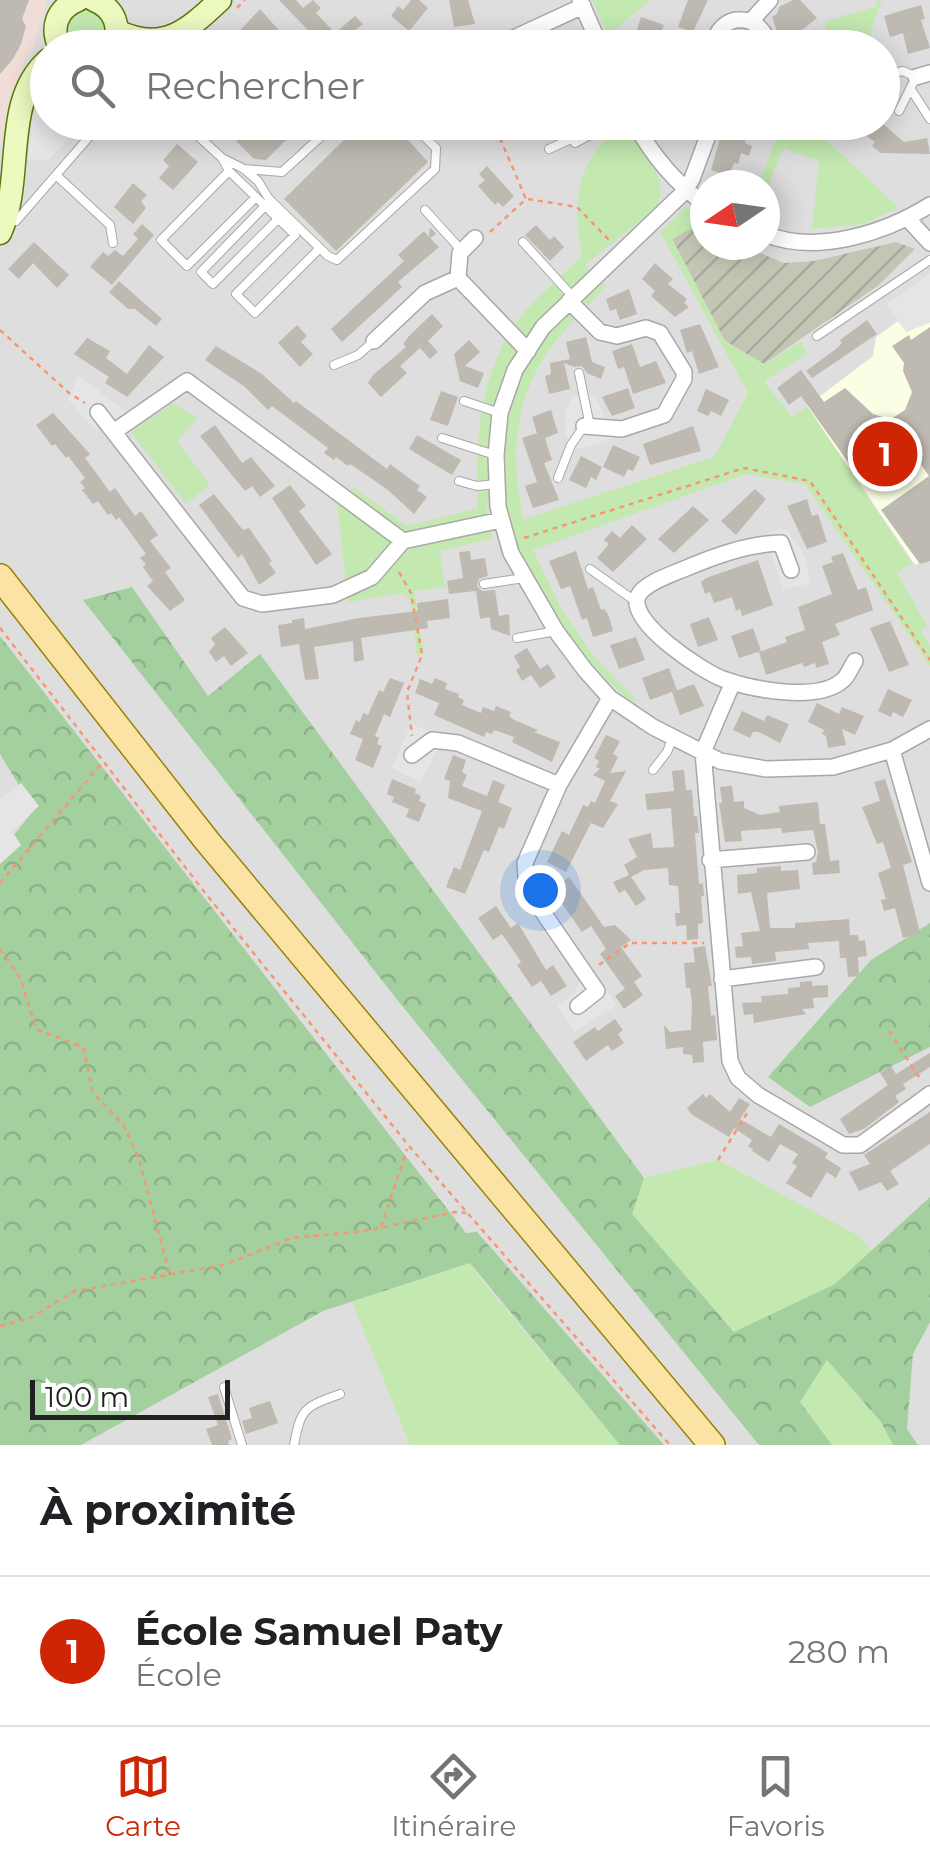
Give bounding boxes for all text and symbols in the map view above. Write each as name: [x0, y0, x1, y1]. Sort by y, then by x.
search box: [30, 30, 900, 140]
icon: search: [65, 58, 120, 113]
text: Rechercher: [145, 62, 365, 109]
north arrow: [690, 170, 780, 260]
pin: 1: [852, 416, 918, 492]
your location: [515, 865, 566, 916]
scale bar: [30, 1375, 230, 1420]
text: 100 m: [45, 1380, 129, 1414]
text: À proximité: [40, 1484, 296, 1536]
text: École Samuel Paty: [135, 1608, 502, 1655]
text: 1: [66, 1632, 79, 1671]
text: 280 m: [788, 1632, 890, 1671]
text: École: [135, 1655, 222, 1694]
tab: Carte: [105, 1749, 181, 1843]
tab: Itinéraire: [391, 1749, 516, 1843]
tab: Favoris: [727, 1749, 825, 1843]

